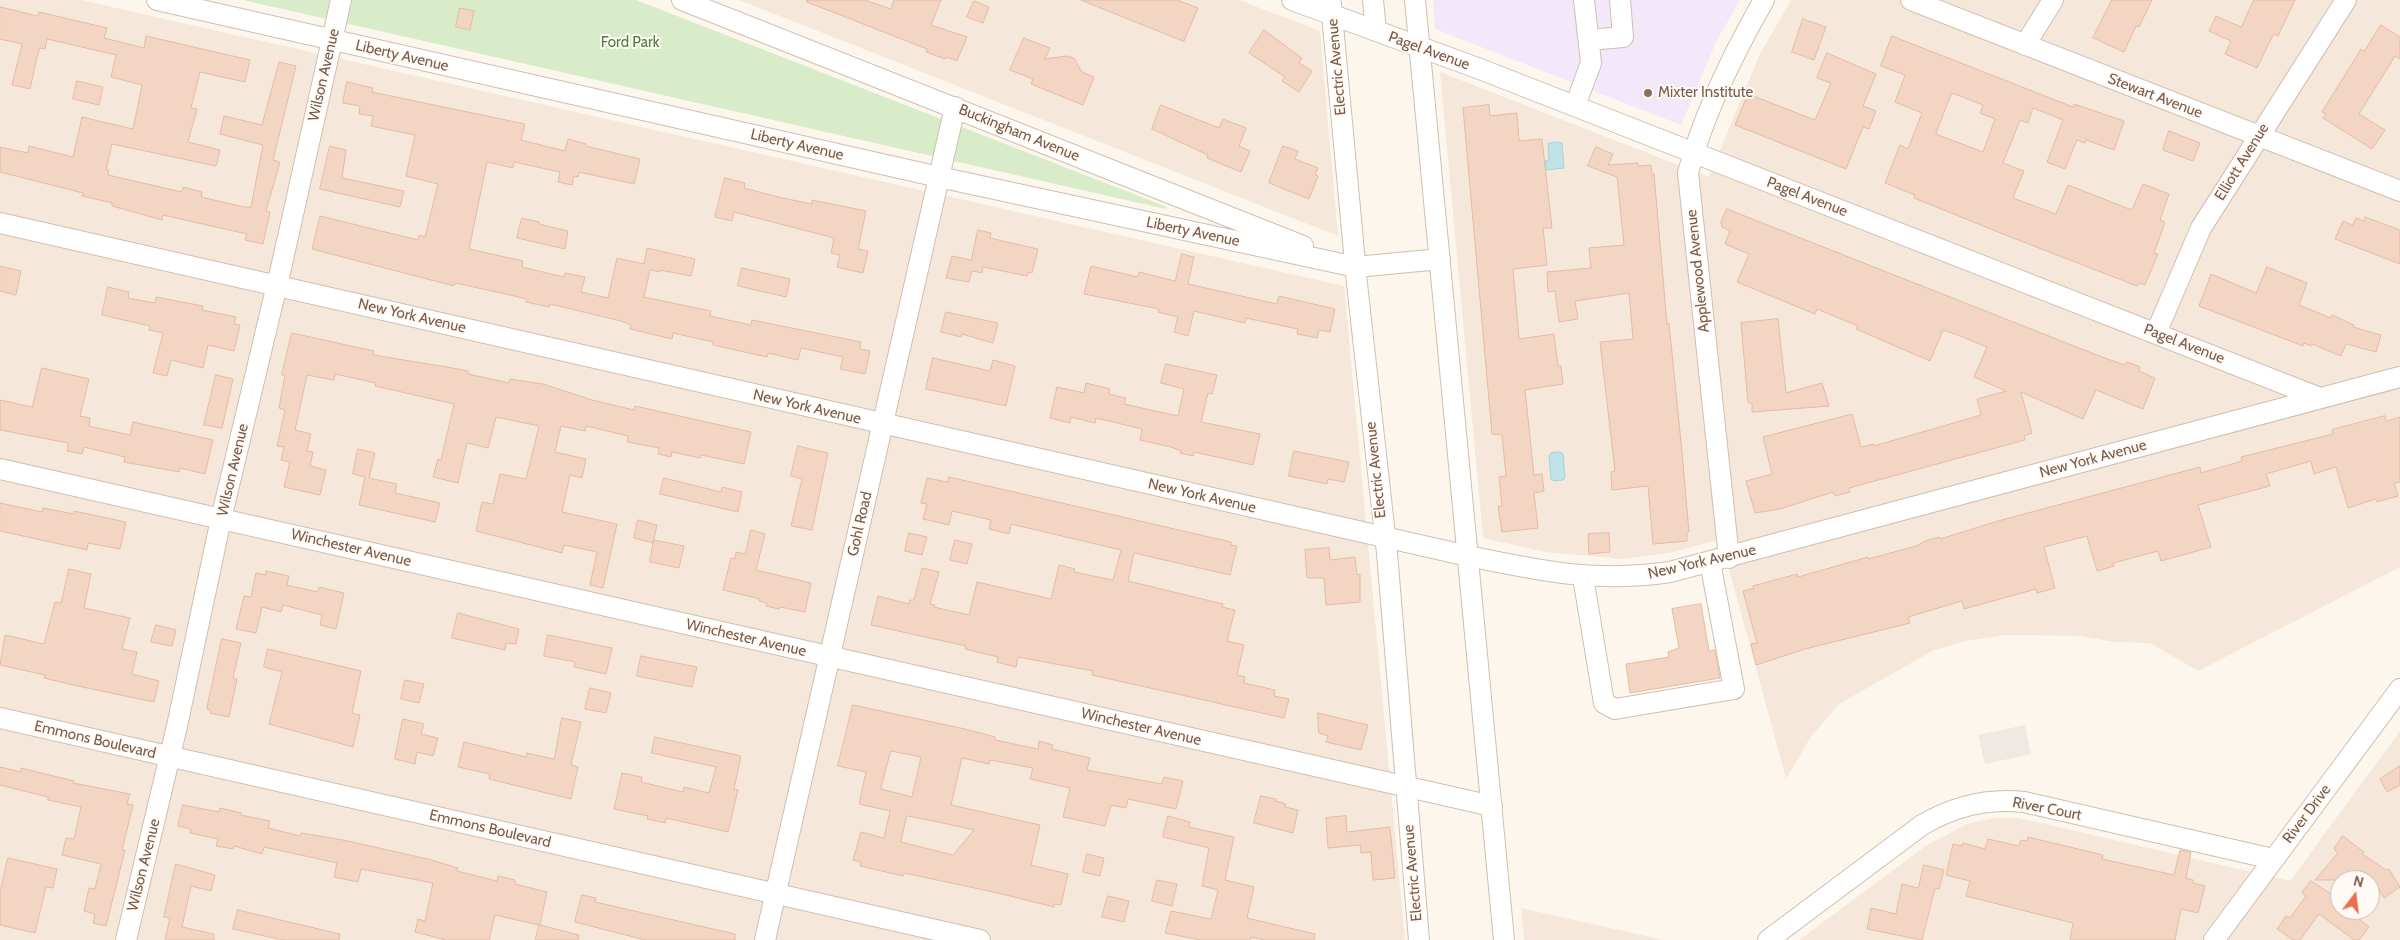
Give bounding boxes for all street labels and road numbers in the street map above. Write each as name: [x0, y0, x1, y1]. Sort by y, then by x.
street label: Electric Avenue: [1324, 18, 1350, 116]
street label: Wilson Avenue: [305, 27, 343, 123]
street label: Pagel Avenue: [1386, 28, 1472, 74]
street label: Liberty Avenue: [354, 37, 450, 75]
street label: Stewart Avenue: [2105, 70, 2205, 122]
street label: Buckingham Avenue: [956, 101, 1082, 165]
street label: Elliott Avenue: [2211, 120, 2273, 204]
street label: Liberty Avenue: [749, 126, 845, 164]
street label: Pagel Avenue: [1764, 173, 1850, 221]
street label: Applewood Avenue: [1683, 209, 1713, 333]
street label: Liberty Avenue: [1145, 213, 1241, 251]
street label: New York Avenue: [356, 295, 468, 337]
street label: Pagel Avenue: [2141, 320, 2227, 368]
street label: New York Avenue: [751, 386, 863, 428]
street label: Electric Avenue: [1362, 421, 1390, 519]
street label: Wilson Avenue: [214, 422, 252, 518]
street label: New York Avenue: [2037, 436, 2149, 482]
street label: New York Avenue: [1146, 475, 1258, 517]
street label: Gohl Road: [844, 490, 876, 558]
street label: Winchester Avenue: [289, 525, 413, 571]
street label: New York Avenue: [1646, 541, 1758, 583]
street label: Winchester Avenue: [684, 615, 808, 661]
street label: Winchester Avenue: [1079, 704, 1203, 750]
street label: Emmons Boulevard: [32, 717, 158, 763]
street label: River Drive: [2279, 781, 2335, 847]
street label: River Court: [2011, 793, 2083, 825]
street label: Emmons Boulevard: [427, 806, 553, 852]
street label: Wilson Avenue: [124, 817, 164, 913]
street label: Electric Avenue: [1400, 824, 1426, 922]

